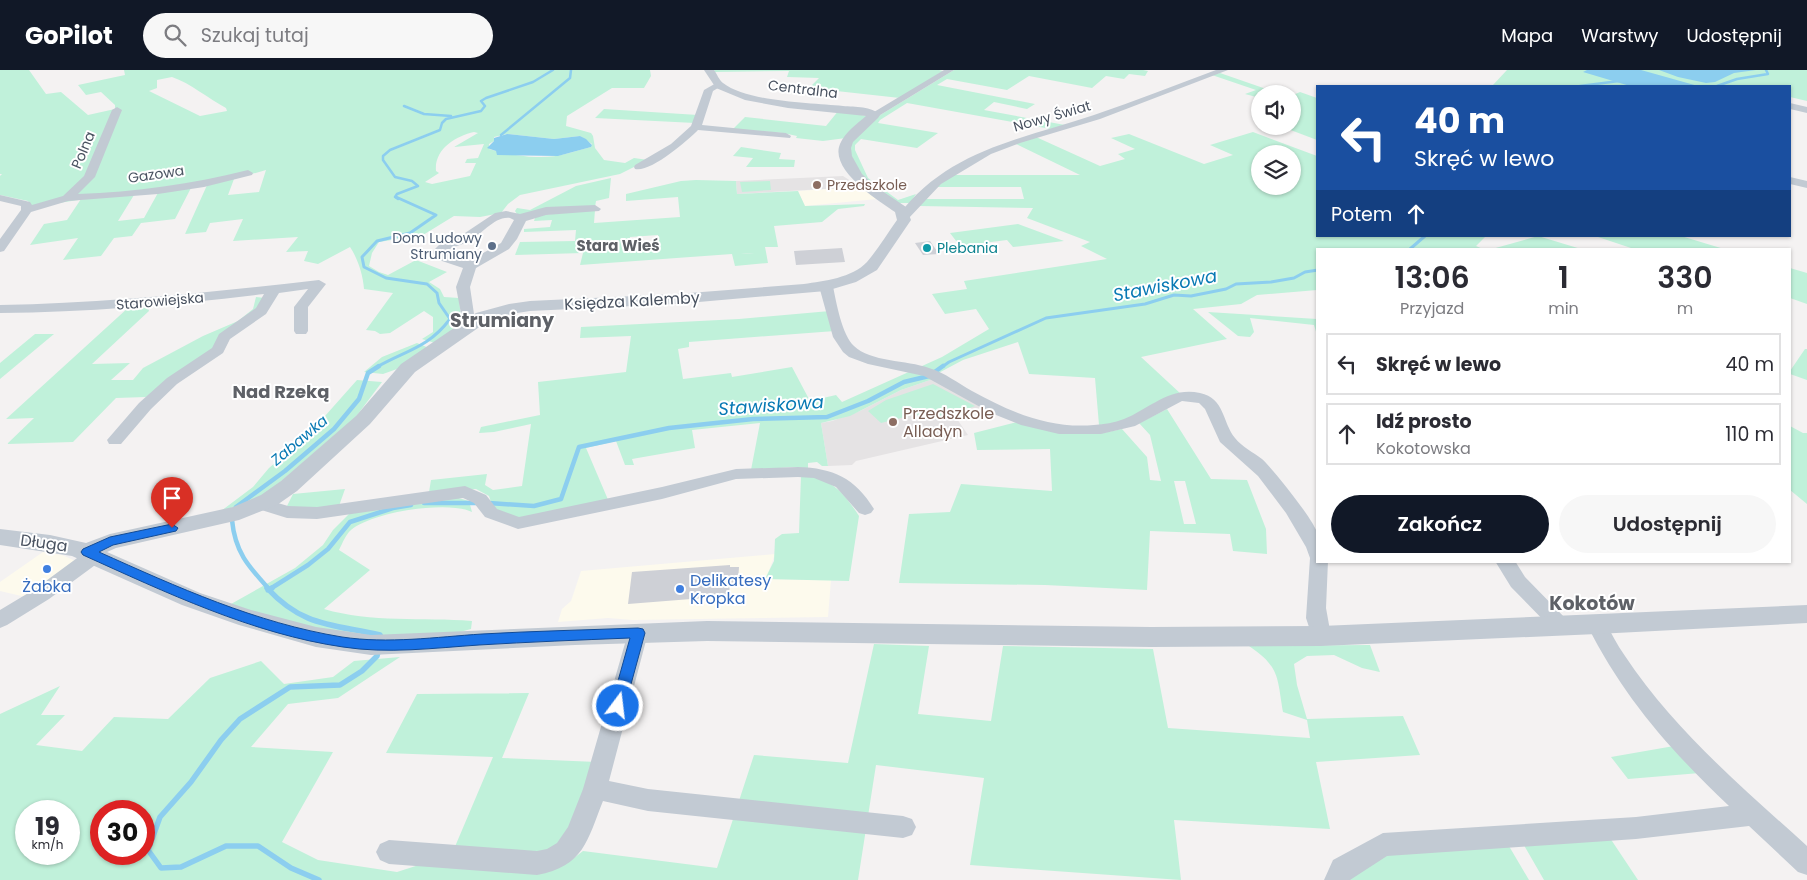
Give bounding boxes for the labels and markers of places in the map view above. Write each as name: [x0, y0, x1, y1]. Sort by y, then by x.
place label: Przedszkole: [827, 175, 907, 195]
marker: Przedszkole: [811, 179, 823, 191]
place label: Dom Ludowy Strumiany: [392, 228, 482, 264]
place label: Plebania: [937, 238, 998, 258]
marker: Dom Ludowy Strumiany: [486, 240, 498, 252]
marker: Plebania: [921, 242, 933, 254]
place label: Przedszkole Alladyn: [903, 402, 994, 443]
marker: Przedszkole Alladyn: [887, 416, 899, 428]
pin: [151, 477, 193, 528]
marker: Żabka: [41, 563, 53, 575]
place label: Delikatesy Kropka: [690, 569, 771, 610]
place label: Żabka: [22, 575, 72, 598]
marker: Delikatesy Kropka: [674, 583, 686, 595]

